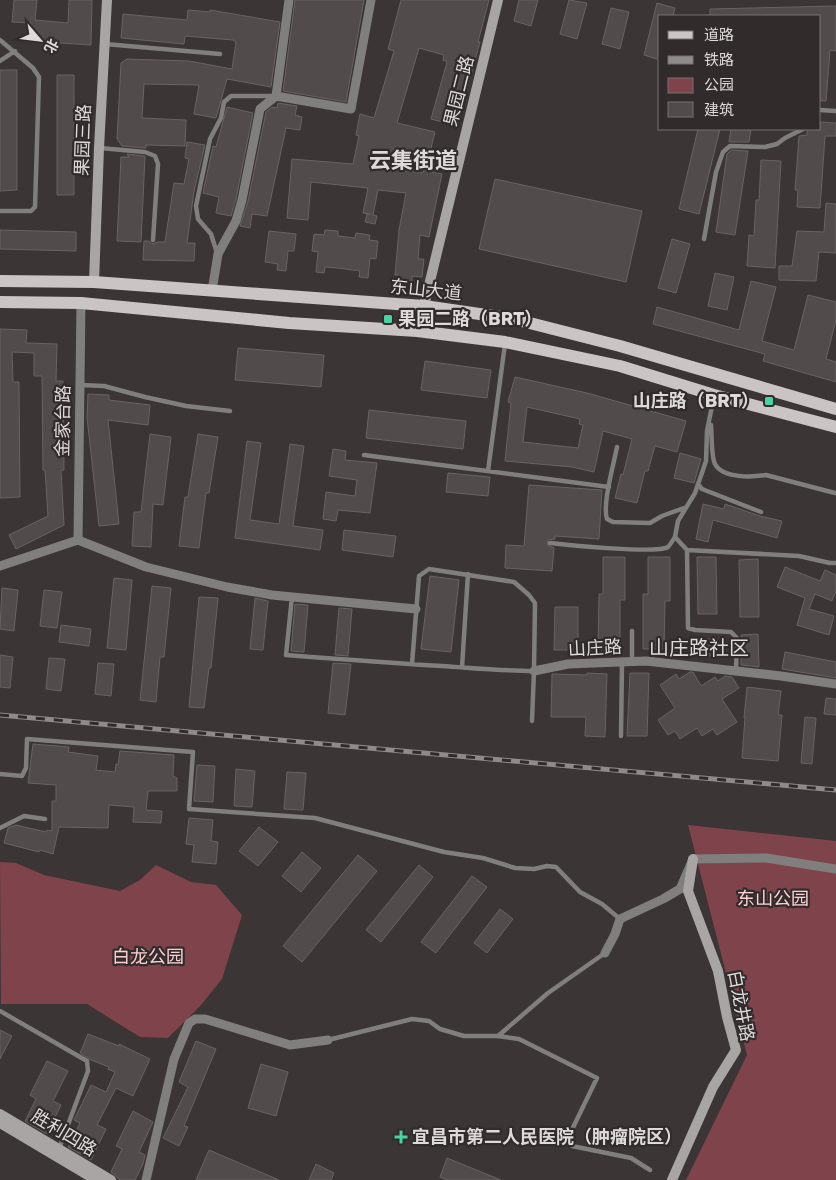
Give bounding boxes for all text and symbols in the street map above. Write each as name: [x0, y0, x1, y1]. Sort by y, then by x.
north arrow: [15, 15, 65, 65]
legend: [658, 15, 821, 130]
text: 道路: [704, 26, 734, 44]
text: 北: [40, 36, 62, 56]
text: 铁路: [704, 51, 734, 69]
street label: 果园二路: [440, 53, 478, 129]
text: 公园: [704, 76, 734, 94]
text: 建筑: [704, 101, 734, 119]
street label: 果园三路: [71, 104, 95, 176]
district label: 云集街道: [369, 147, 457, 174]
street label: 东山大道: [389, 275, 463, 305]
place label: 果园二路（BRT）: [398, 308, 542, 330]
marker: 果园二路（BRT）: [382, 313, 394, 325]
street label: 金家台路: [51, 385, 75, 457]
place label: 山庄路（BRT）: [633, 390, 759, 412]
marker: 山庄路（BRT）: [763, 395, 775, 407]
street label: 山庄路: [567, 636, 623, 660]
district label: 山庄路社区: [649, 636, 749, 660]
park label: 东山公园: [737, 888, 809, 910]
park label: 白龙公园: [112, 946, 184, 968]
street label: 白龙井路: [723, 969, 759, 1043]
street label: 胜利四路: [27, 1105, 101, 1161]
place label: 宜昌市第二人民医院（肿瘤院区）: [412, 1126, 682, 1148]
marker: 宜昌市第二人民医院（肿瘤院区）: [394, 1130, 408, 1144]

